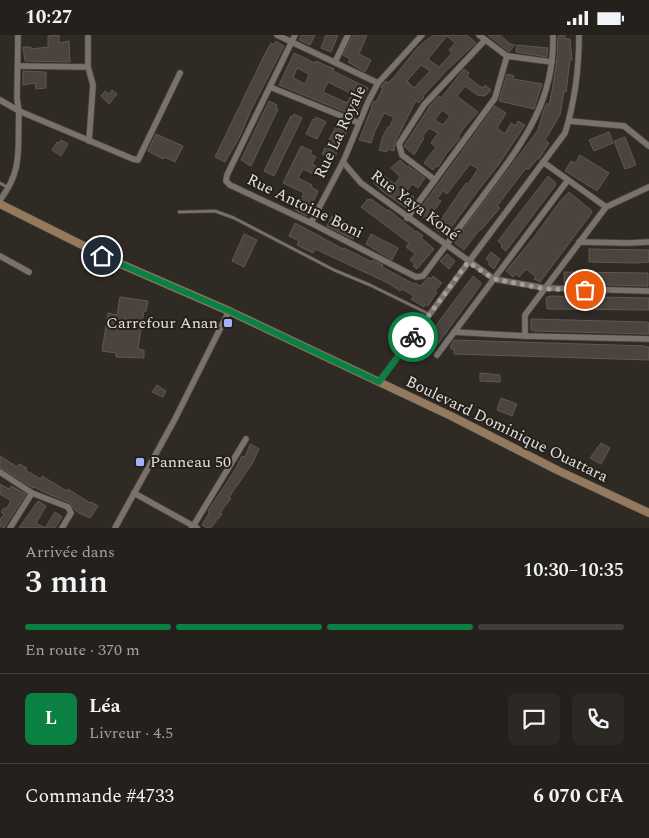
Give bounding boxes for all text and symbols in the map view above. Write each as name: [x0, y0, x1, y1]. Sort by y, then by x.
text: 10:27: [25, 3, 73, 32]
street label: Rue La Royale: [308, 81, 372, 183]
street label: Rue Yaya Koné: [366, 164, 465, 247]
street label: Rue Antoine Boni: [243, 167, 367, 245]
pin: [81, 235, 123, 277]
icon: home: [88, 242, 116, 270]
pin: [564, 269, 606, 311]
icon: bag: [571, 276, 599, 304]
place label: Carrefour Anan: [106, 311, 218, 335]
courier: [388, 312, 438, 362]
marker: Carrefour Anan: [222, 317, 234, 329]
icon: bike: [399, 323, 427, 351]
street label: Boulevard Dominique Ouattara: [402, 369, 612, 489]
place label: Panneau 50: [150, 450, 231, 474]
marker: Panneau 50: [134, 456, 146, 468]
text: Arrivée dans: [25, 540, 115, 564]
text: 10:30–10:35: [523, 556, 624, 585]
text: 3 min: [25, 558, 108, 607]
text: En route · 370 m: [25, 638, 140, 662]
text: Léa: [89, 692, 121, 721]
button: chat: [508, 693, 560, 745]
button: phone: [572, 693, 624, 745]
text: L: [45, 704, 57, 733]
text: Livreur · 4.5: [89, 721, 173, 745]
text: Commande #4733: [25, 782, 174, 811]
text: 6 070 CFA: [533, 782, 624, 811]

